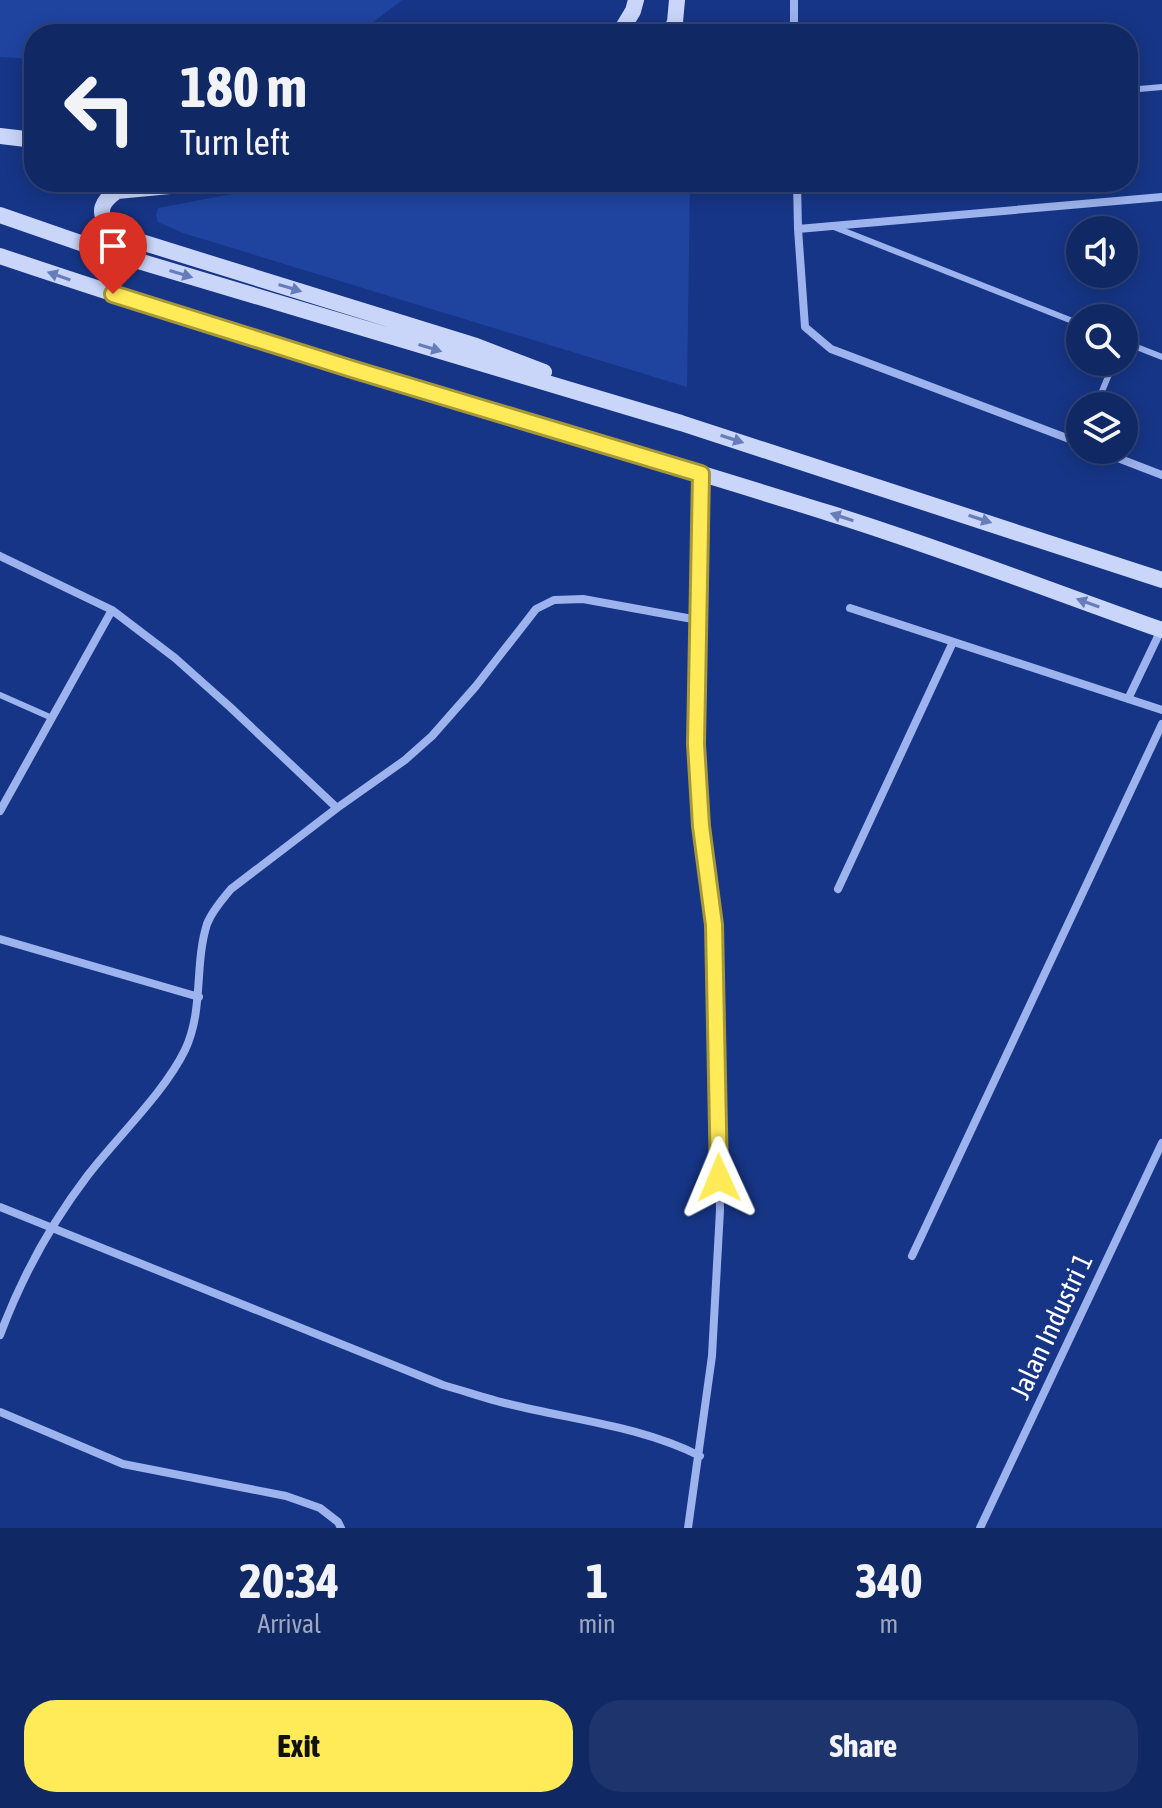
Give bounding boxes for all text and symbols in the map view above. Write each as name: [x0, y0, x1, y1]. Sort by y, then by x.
text: 180 m: [180, 55, 307, 119]
icon: left: [48, 56, 152, 160]
text: Turn left: [180, 121, 290, 163]
pin: [79, 212, 147, 294]
map controls: [1066, 216, 1138, 464]
button: sound: [1066, 216, 1138, 288]
icon: arrive: [91, 224, 135, 268]
one-way arrow: [169, 268, 193, 281]
one-way arrow: [46, 269, 70, 282]
one-way arrow: [278, 282, 302, 295]
button: search: [1066, 304, 1138, 376]
one-way arrow: [418, 342, 442, 355]
button: layers: [1066, 392, 1138, 464]
one-way arrow: [721, 434, 745, 446]
one-way arrow: [830, 511, 854, 523]
one-way arrow: [968, 513, 992, 526]
one-way arrow: [1076, 597, 1100, 609]
position arrow: [677, 1136, 761, 1220]
street label: Jalan Industri 1: [1003, 1248, 1099, 1404]
text: 20:34: [239, 1553, 339, 1608]
text: 1: [586, 1553, 608, 1608]
text: 340: [855, 1553, 923, 1608]
text: Arrival: [257, 1609, 321, 1639]
text: min: [578, 1609, 616, 1639]
text: m: [879, 1609, 898, 1639]
button: Exit: [24, 1700, 573, 1792]
button: Share: [589, 1700, 1138, 1792]

